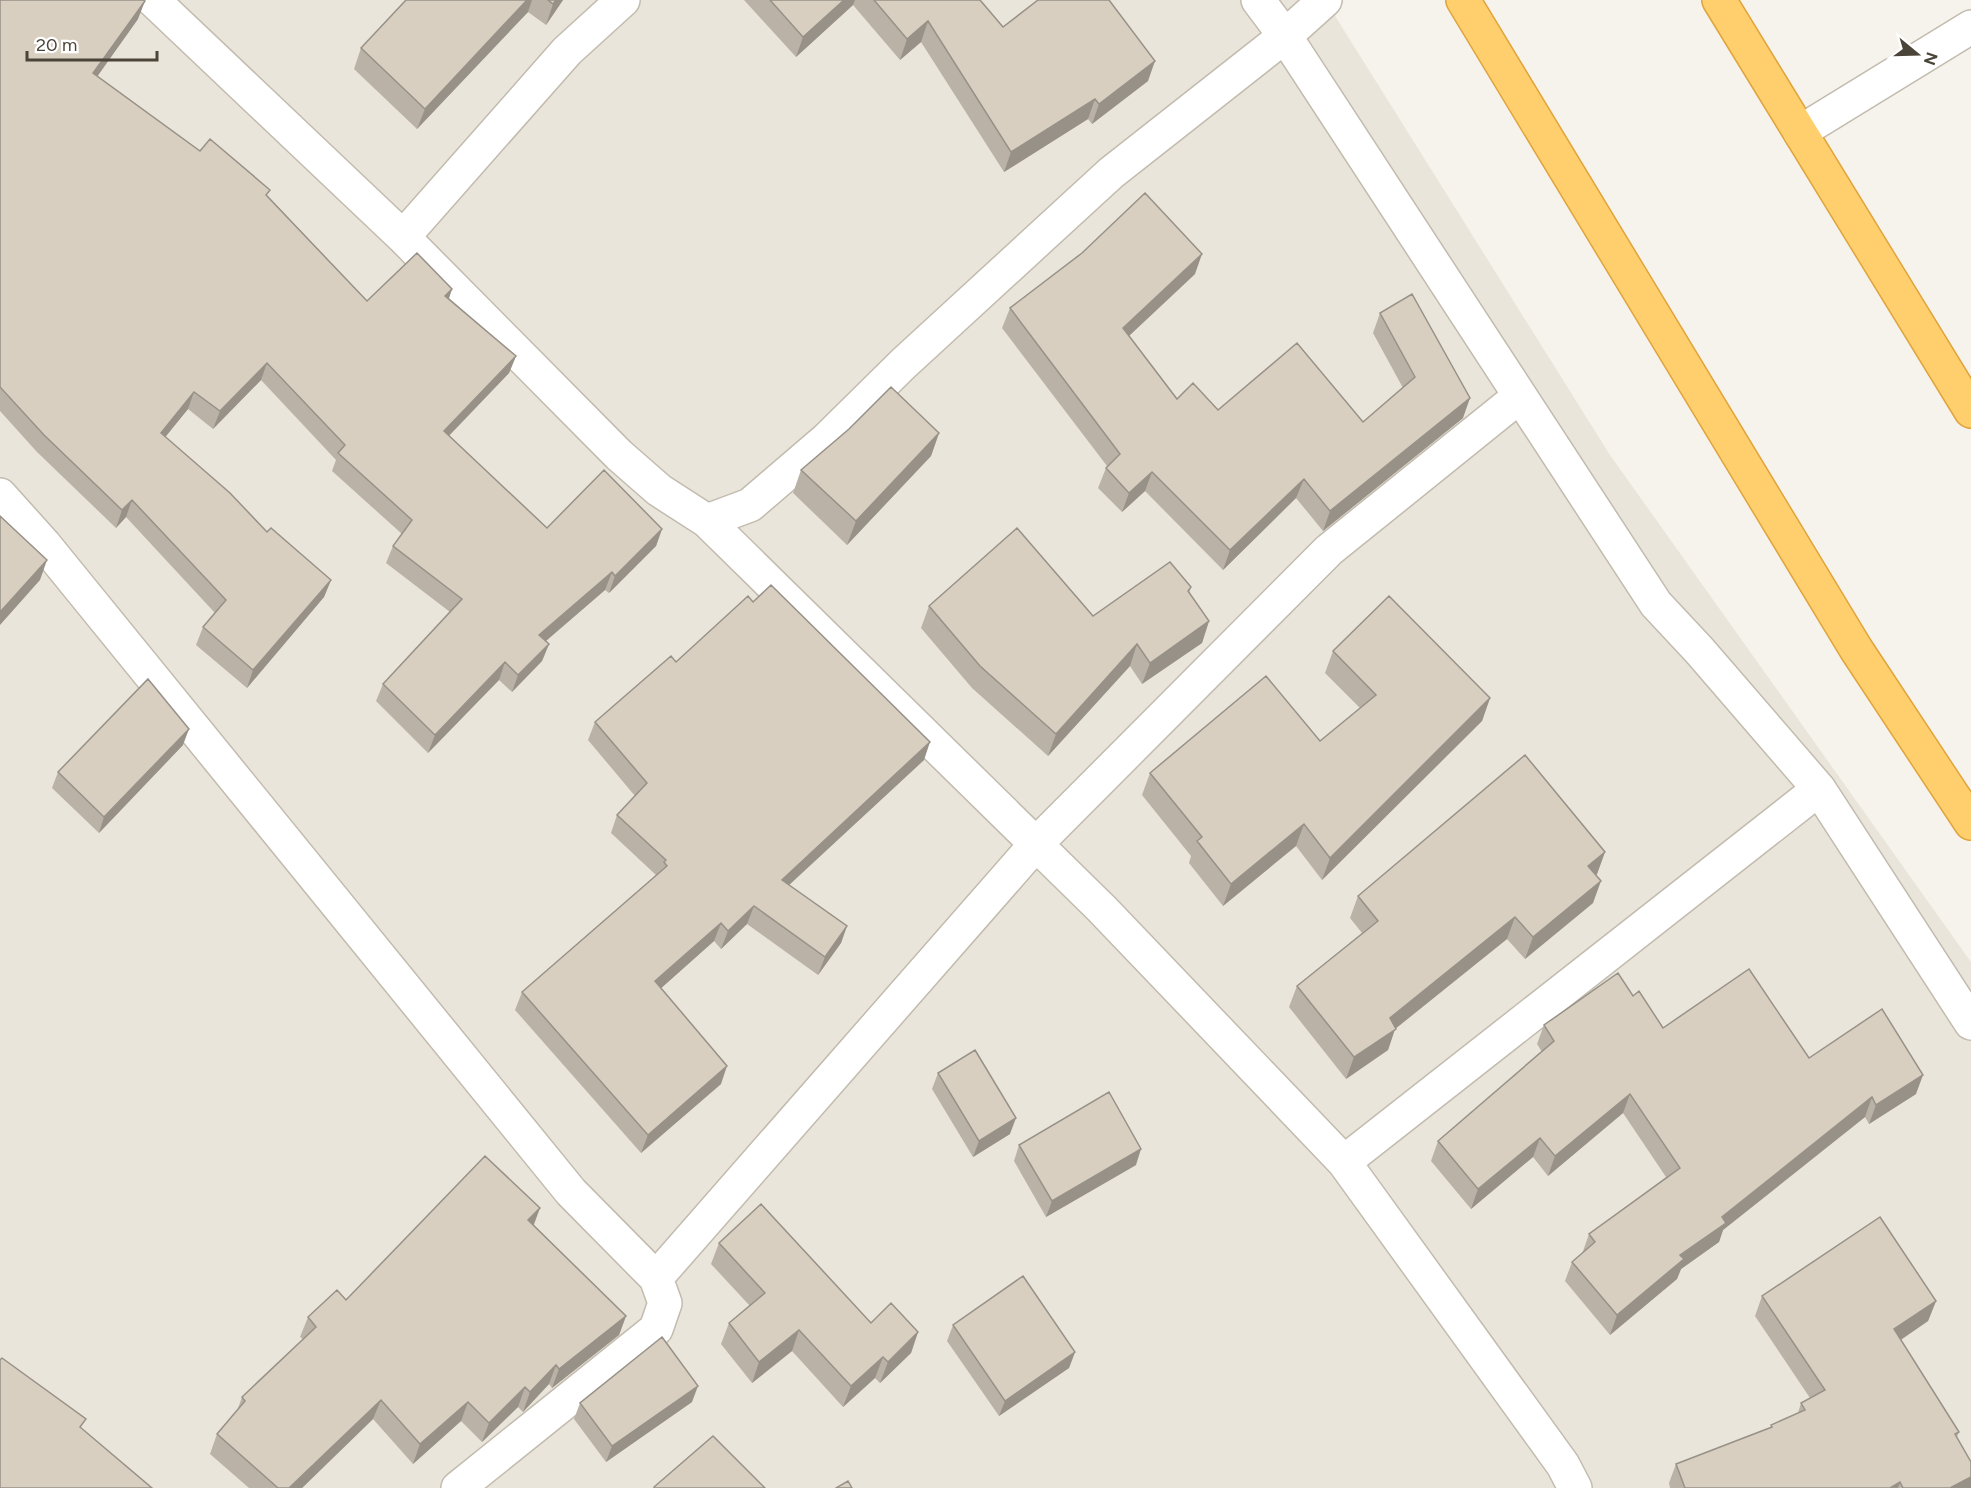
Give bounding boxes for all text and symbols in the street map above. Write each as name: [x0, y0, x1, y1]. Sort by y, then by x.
scale bar: [27, 24, 158, 62]
north arrow: [1887, 24, 1947, 84]
text: 20 m: [36, 34, 77, 56]
text: N: [1920, 50, 1942, 68]

